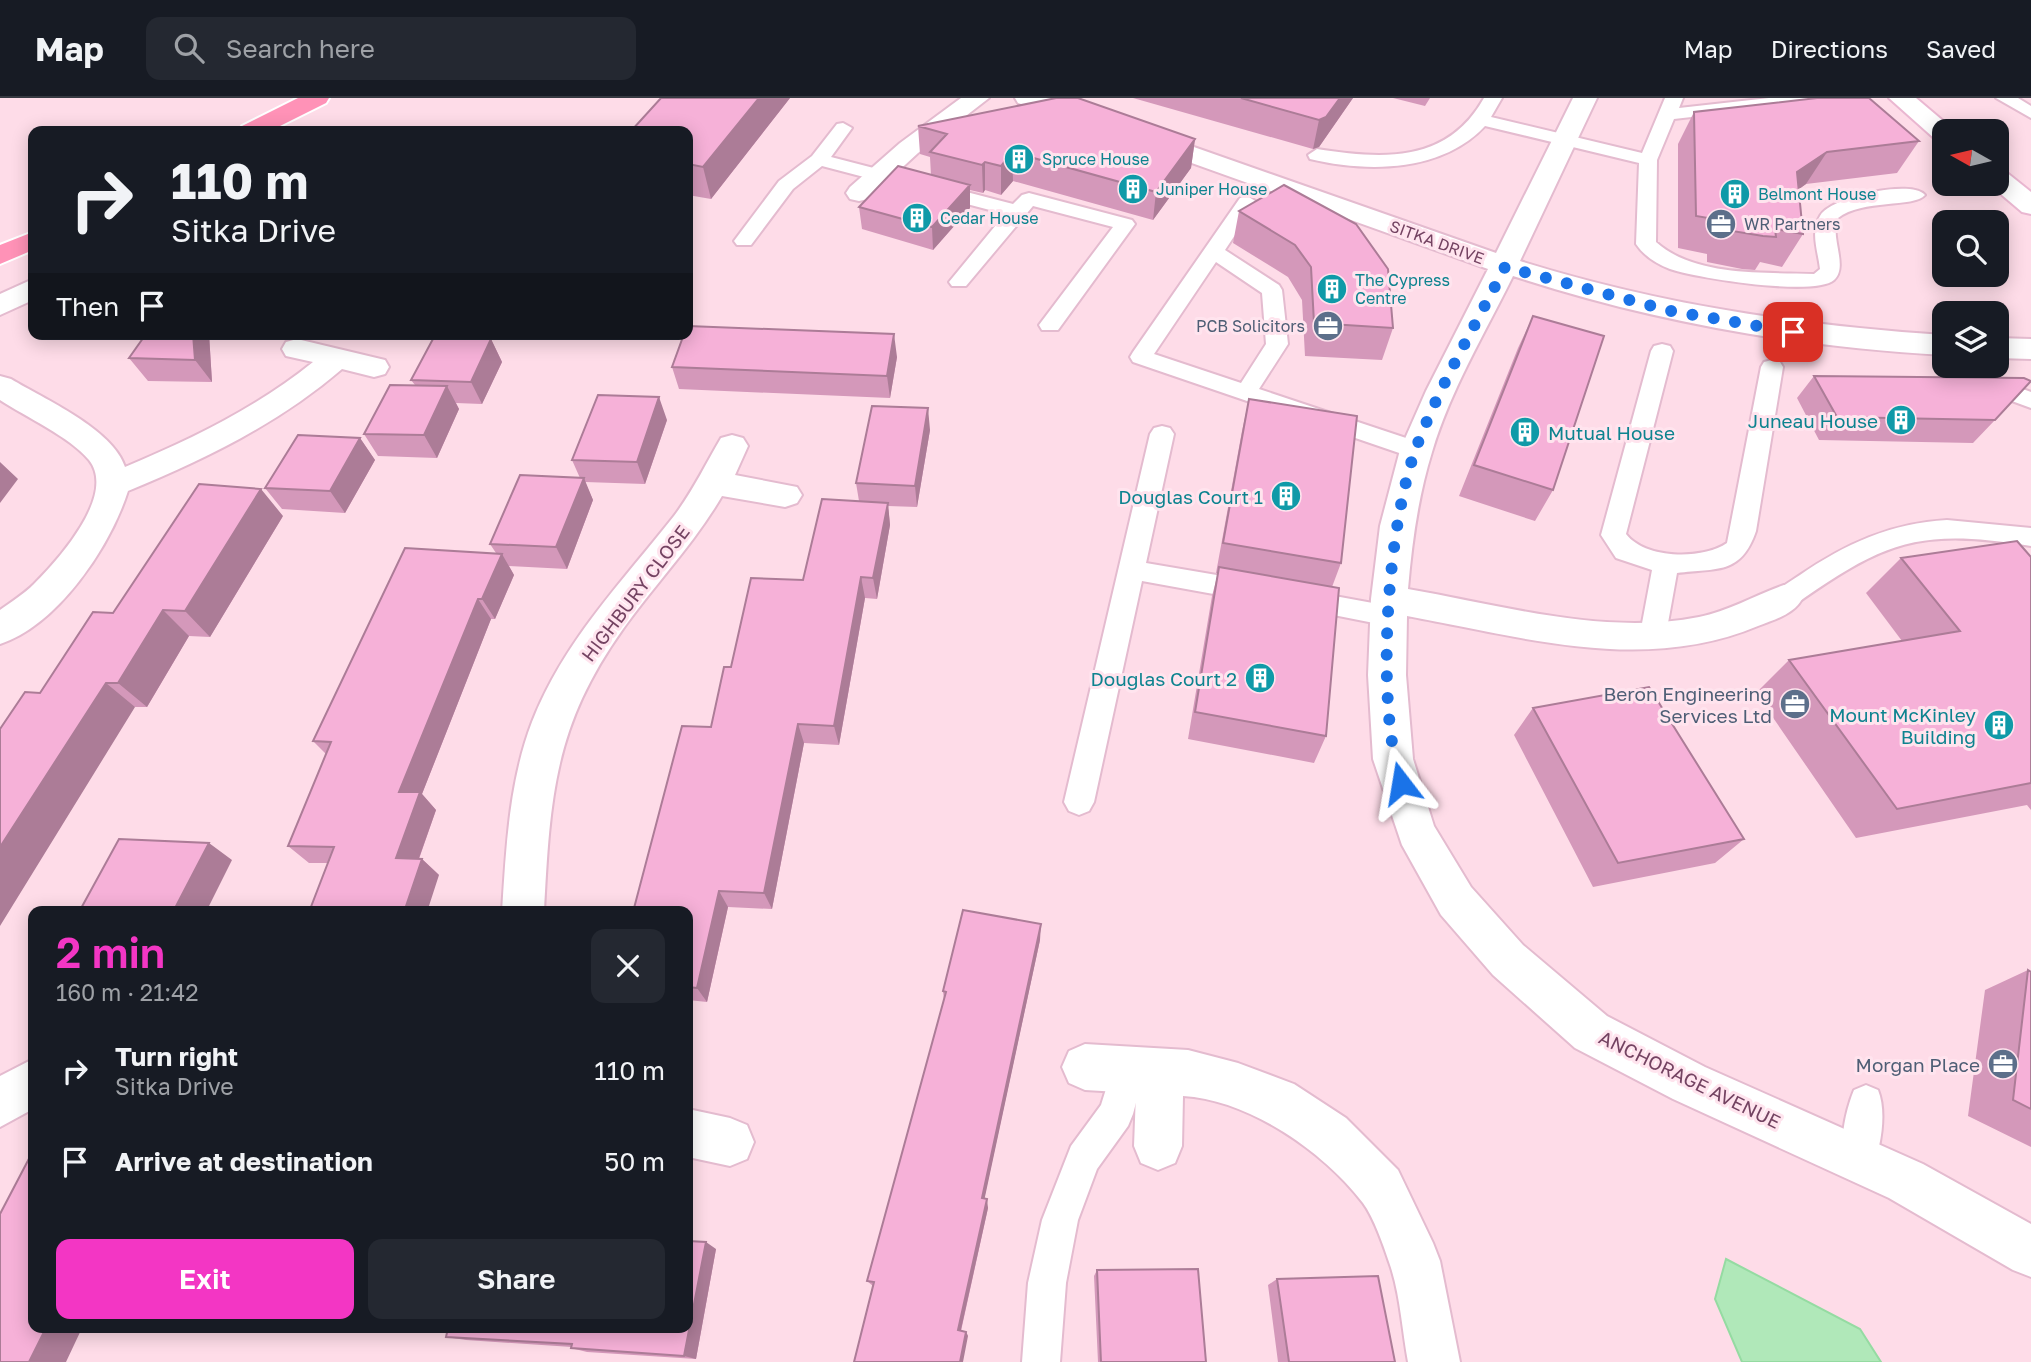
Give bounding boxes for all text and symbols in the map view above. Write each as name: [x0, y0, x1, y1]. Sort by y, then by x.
search box: [146, 17, 636, 80]
text: Map: [35, 29, 104, 68]
icon: search: [170, 29, 208, 67]
text: Search here: [226, 33, 375, 64]
text: Map: [1684, 34, 1733, 63]
text: Directions: [1771, 34, 1888, 63]
text: Saved: [1926, 34, 1996, 63]
north arrow: [1932, 119, 2009, 196]
map controls: [1932, 119, 2009, 378]
building icon: Spruce House: [1002, 142, 1036, 176]
place label: Spruce House: [1042, 149, 1149, 169]
text: 110 m: [171, 151, 308, 210]
icon: right: [56, 154, 147, 245]
building icon: Juniper House: [1116, 172, 1150, 206]
building icon: Belmont House: [1718, 177, 1752, 211]
place label: Juniper House: [1156, 179, 1267, 199]
place label: Belmont House: [1758, 184, 1876, 204]
building icon: Cedar House: [900, 201, 934, 235]
office icon: WR Partners: [1704, 207, 1738, 241]
place label: Cedar House: [940, 208, 1038, 228]
button: search: [1932, 210, 2009, 287]
text: Sitka Drive: [171, 211, 336, 249]
place label: WR Partners: [1744, 214, 1840, 234]
street label: SITKA DRIVE: [1387, 216, 1487, 268]
place label: The Cypress Centre: [1355, 270, 1450, 308]
building icon: The Cypress Centre: [1315, 272, 1349, 306]
icon: arrive: [133, 287, 171, 325]
text: Then: [56, 291, 119, 322]
button: layers: [1932, 301, 2009, 378]
pin: [1763, 302, 1823, 362]
office icon: PCB Solicitors: [1311, 309, 1345, 343]
icon: arrive: [1774, 313, 1812, 351]
place label: PCB Solicitors: [1196, 316, 1305, 336]
building icon: Juneau House: [1884, 403, 1918, 437]
place label: Juneau House: [1748, 409, 1878, 432]
building icon: Mutual House: [1508, 415, 1542, 449]
place label: Mutual House: [1548, 421, 1675, 444]
building icon: Douglas Court 1: [1269, 479, 1303, 513]
place label: Douglas Court 1: [1118, 485, 1263, 508]
street label: HIGHBURY CLOSE: [576, 520, 694, 666]
building icon: Douglas Court 2: [1243, 661, 1277, 695]
place label: Douglas Court 2: [1091, 667, 1237, 690]
place label: Beron Engineering Services Ltd: [1604, 682, 1772, 727]
office icon: Beron Engineering Services Ltd: [1778, 687, 1812, 721]
place label: Mount McKinley Building: [1829, 703, 1976, 748]
building icon: Mount McKinley Building: [1982, 708, 2016, 742]
position arrow: [1364, 746, 1438, 820]
text: 2 min: [56, 927, 165, 977]
button: close: [591, 929, 665, 1003]
text: 160 m · 21:42: [56, 978, 199, 1006]
street label: ANCHORAGE AVENUE: [1596, 1025, 1784, 1133]
text: Turn right: [115, 1041, 238, 1072]
office icon: Morgan Place: [1986, 1047, 2020, 1081]
icon: right: [56, 1052, 94, 1090]
place label: Morgan Place: [1856, 1053, 1980, 1076]
text: 110 m: [594, 1055, 665, 1086]
text: Sitka Drive: [115, 1072, 234, 1100]
icon: arrive: [56, 1143, 94, 1181]
text: Arrive at destination: [115, 1146, 373, 1177]
text: 50 m: [604, 1146, 665, 1177]
button: Exit: [56, 1239, 354, 1319]
button: Share: [368, 1239, 665, 1319]

